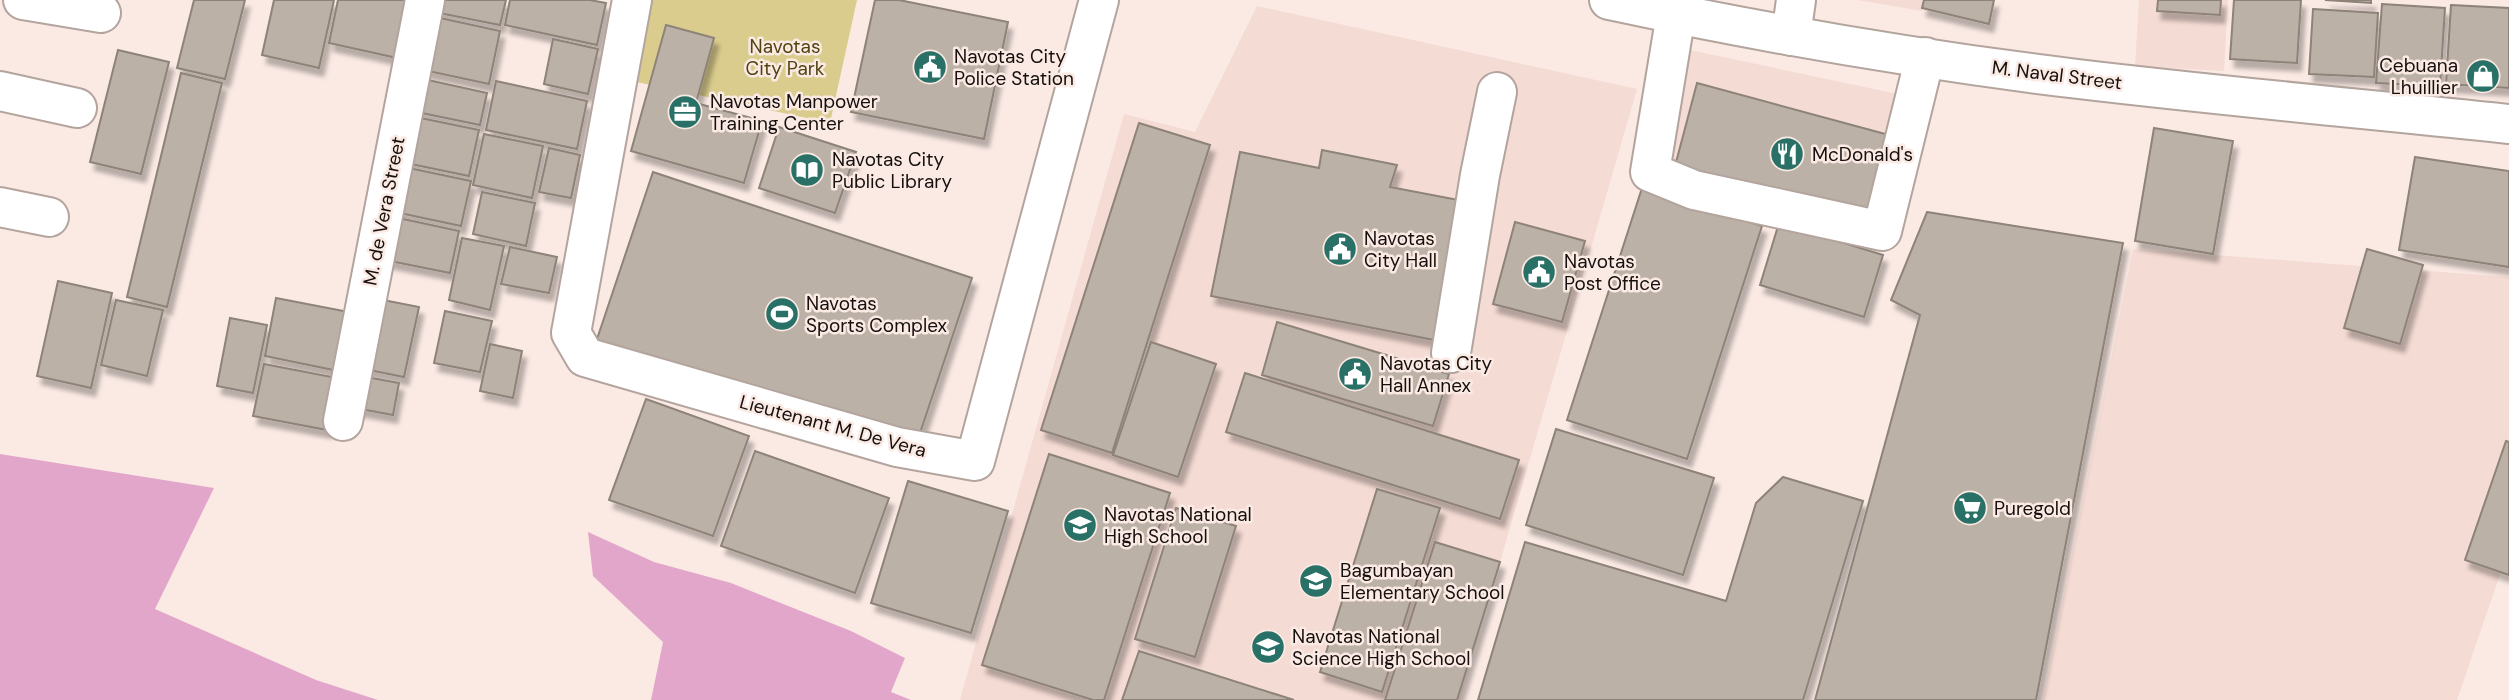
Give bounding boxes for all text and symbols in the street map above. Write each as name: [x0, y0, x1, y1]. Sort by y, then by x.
park label: Navotas City Park: [746, 34, 825, 81]
place label: Navotas City Police Station: [954, 44, 1074, 91]
public building icon: Navotas City Police Station: [911, 48, 949, 86]
place label: Cebuana Lhuillier: [2379, 53, 2458, 100]
street label: M. Naval Street: [1991, 55, 2123, 95]
shop icon: Cebuana Lhuillier: [2464, 57, 2502, 95]
place label: Navotas Manpower Training Center: [710, 89, 878, 136]
office icon: Navotas Manpower Training Center: [666, 93, 704, 131]
street label: M. de Vera Street: [357, 134, 411, 288]
restaurant icon: McDonald's: [1768, 135, 1806, 173]
place label: McDonald's: [1812, 142, 1913, 167]
place label: Navotas City Public Library: [832, 147, 952, 194]
library icon: Navotas City Public Library: [788, 151, 826, 189]
place label: Navotas City Hall: [1364, 226, 1437, 273]
public building icon: Navotas City Hall: [1321, 230, 1359, 268]
place label: Navotas Post Office: [1564, 249, 1661, 296]
public building icon: Navotas Post Office: [1520, 253, 1558, 291]
place label: Navotas Sports Complex: [806, 291, 948, 338]
sports icon: Navotas Sports Complex: [763, 295, 801, 333]
place label: Navotas City Hall Annex: [1380, 351, 1493, 398]
public building icon: Navotas City Hall Annex: [1336, 355, 1374, 393]
street label: Lieutenant M. De Vera: [737, 389, 929, 463]
supermarket icon: Puregold: [1951, 489, 1989, 527]
place label: Puregold: [1994, 496, 2071, 521]
place label: Navotas National High School: [1104, 502, 1252, 549]
school or university icon: Navotas National High School: [1061, 506, 1099, 544]
place label: Bagumbayan Elementary School: [1340, 558, 1504, 605]
school or university icon: Bagumbayan Elementary School: [1297, 562, 1335, 600]
place label: Navotas National Science High School: [1292, 624, 1471, 671]
school or university icon: Navotas National Science High School: [1249, 628, 1287, 666]

